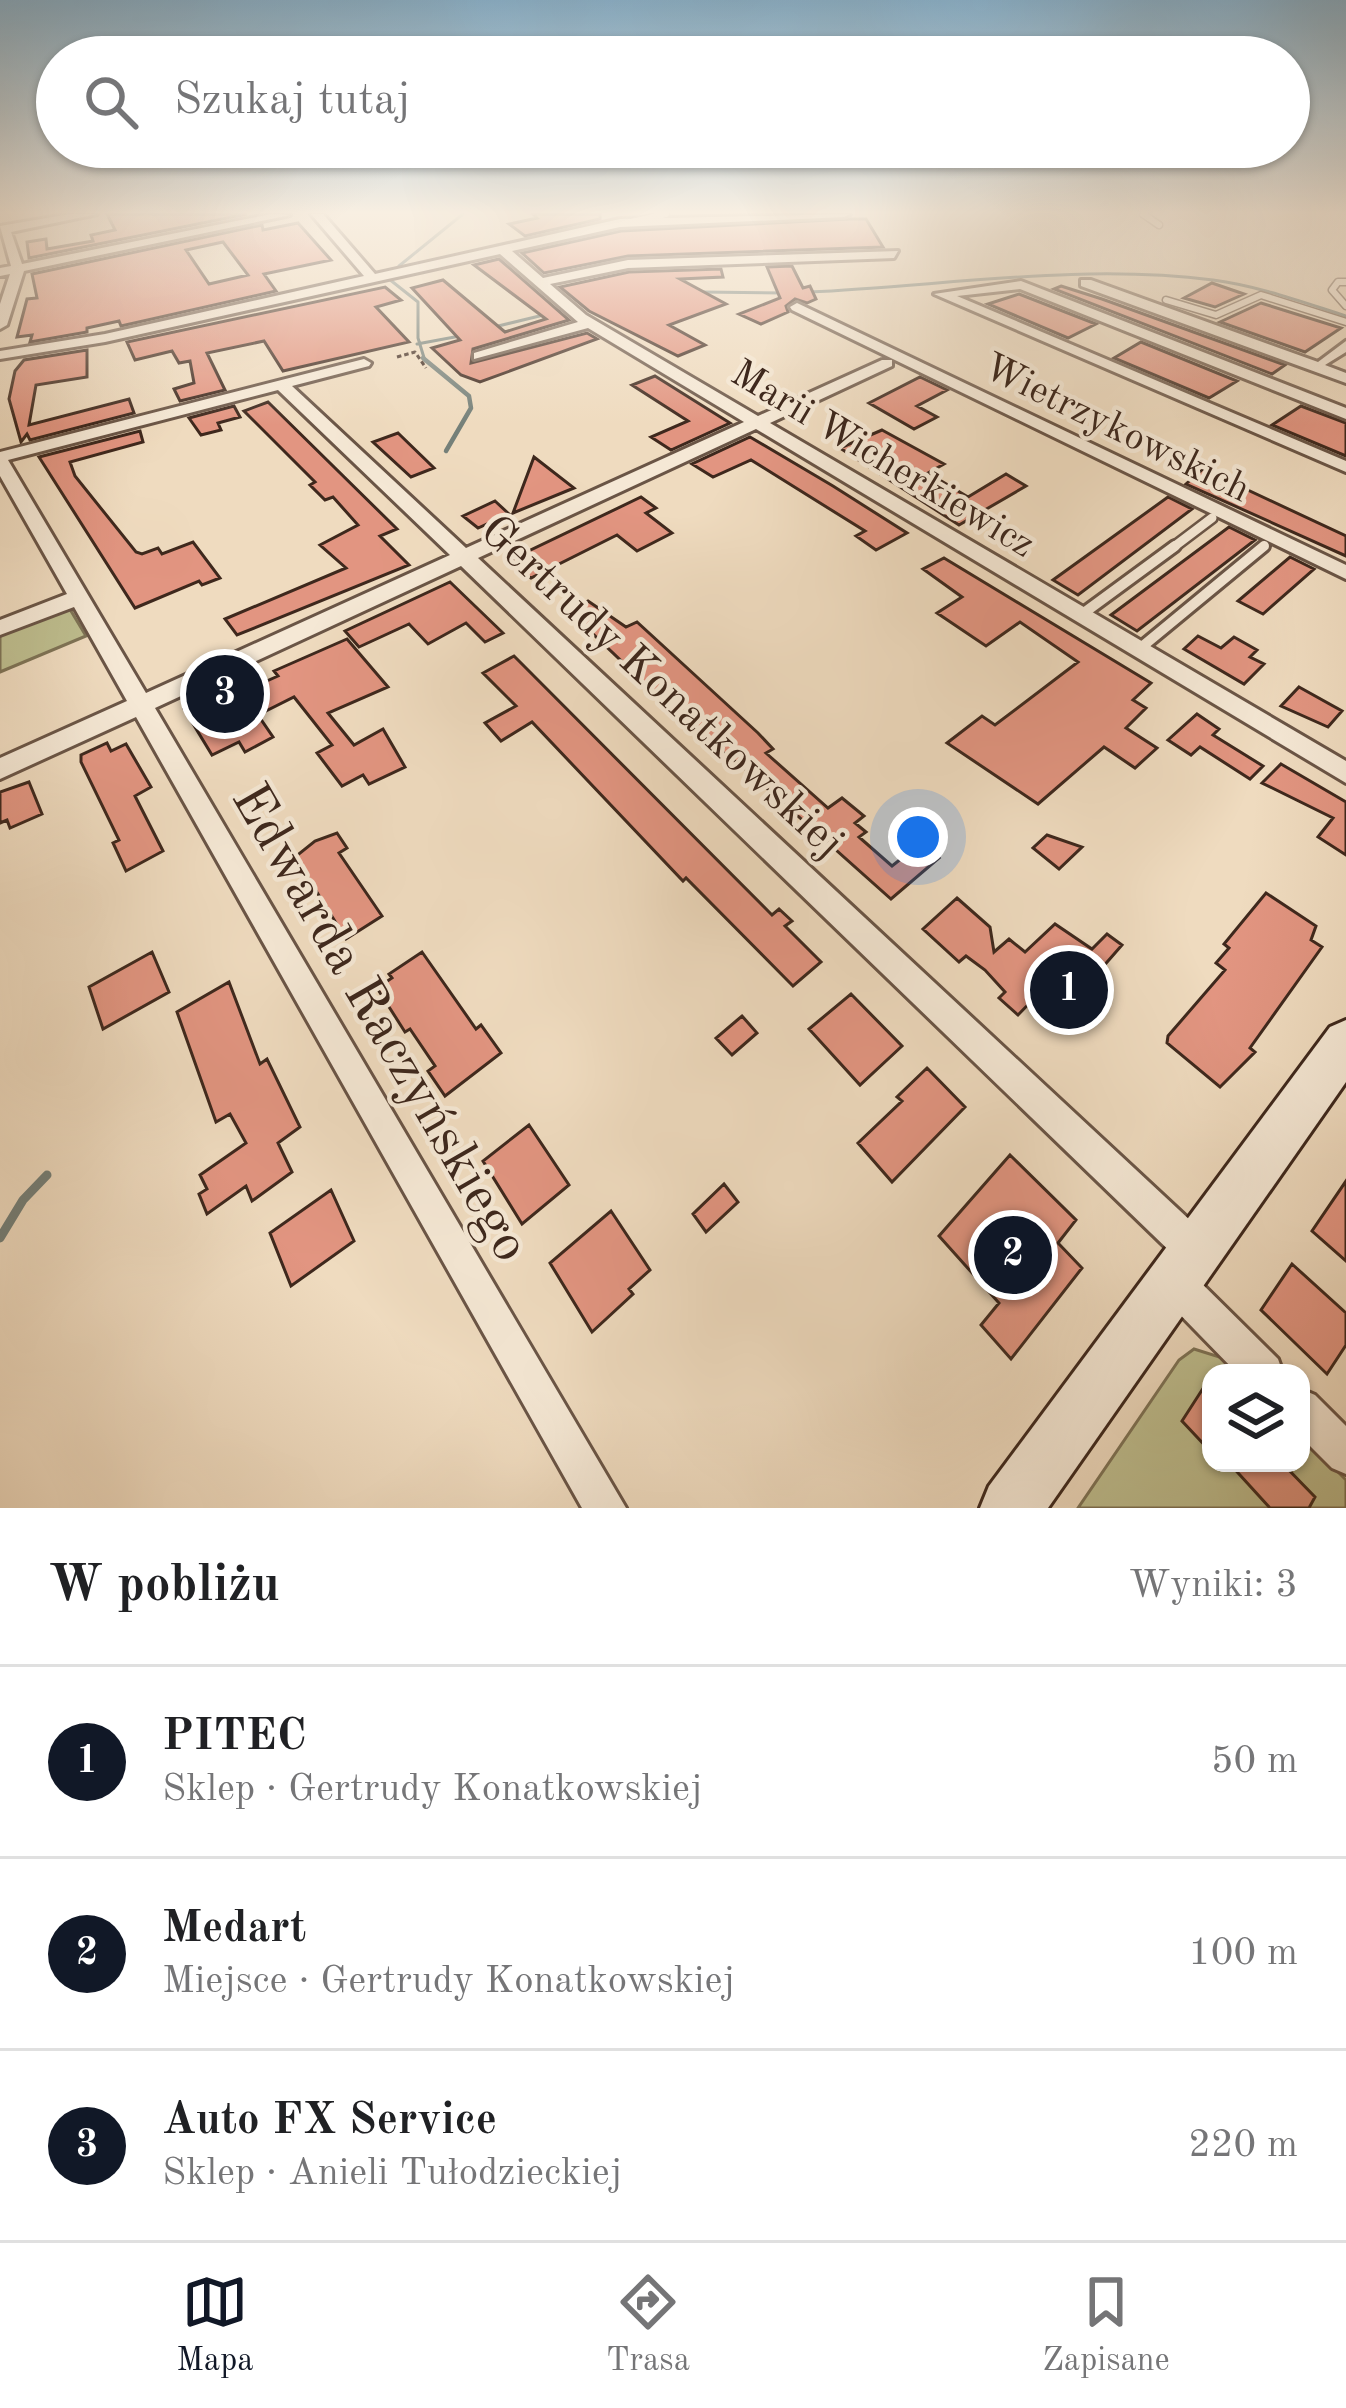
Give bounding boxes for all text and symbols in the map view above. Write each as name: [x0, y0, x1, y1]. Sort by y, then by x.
search box: [36, 36, 1310, 168]
icon: search: [78, 69, 144, 135]
text: Szukaj tutaj: [174, 79, 411, 124]
street label: Wietrzykowskich: [977, 348, 1256, 510]
street label: Marii Wicherkiewicz: [724, 354, 1041, 566]
street label: Gertrudy Konatkowskiej: [471, 509, 851, 868]
pin: 3: [186, 649, 264, 739]
street label: Edwarda Raczyńskiego: [220, 775, 537, 1272]
your location: [888, 807, 948, 867]
pin: 1: [1030, 945, 1108, 1035]
pin: 2: [974, 1210, 1052, 1300]
map controls: [1202, 1364, 1310, 1472]
button: layers: [1202, 1364, 1310, 1472]
text: W pobliżu: [48, 1561, 280, 1612]
text: Wyniki: 3: [1129, 1566, 1298, 1605]
text: PITEC: [162, 1715, 306, 1760]
text: 1: [76, 1742, 98, 1781]
text: 50 m: [1211, 1742, 1298, 1781]
text: Sklep · Gertrudy Konatkowskiej: [162, 1770, 703, 1809]
text: Medart: [162, 1907, 306, 1952]
text: 2: [76, 1934, 98, 1973]
text: 100 m: [1188, 1934, 1298, 1973]
text: Miejsce · Gertrudy Konatkowskiej: [162, 1962, 735, 2001]
text: Auto FX Service: [162, 2099, 497, 2144]
text: 3: [76, 2126, 98, 2165]
text: 220 m: [1188, 2126, 1298, 2165]
text: Sklep · Anieli Tułodzieckiej: [162, 2154, 622, 2193]
tab: Mapa: [176, 2269, 254, 2382]
tab: Trasa: [606, 2269, 690, 2382]
tab: Zapisane: [1042, 2269, 1170, 2382]

